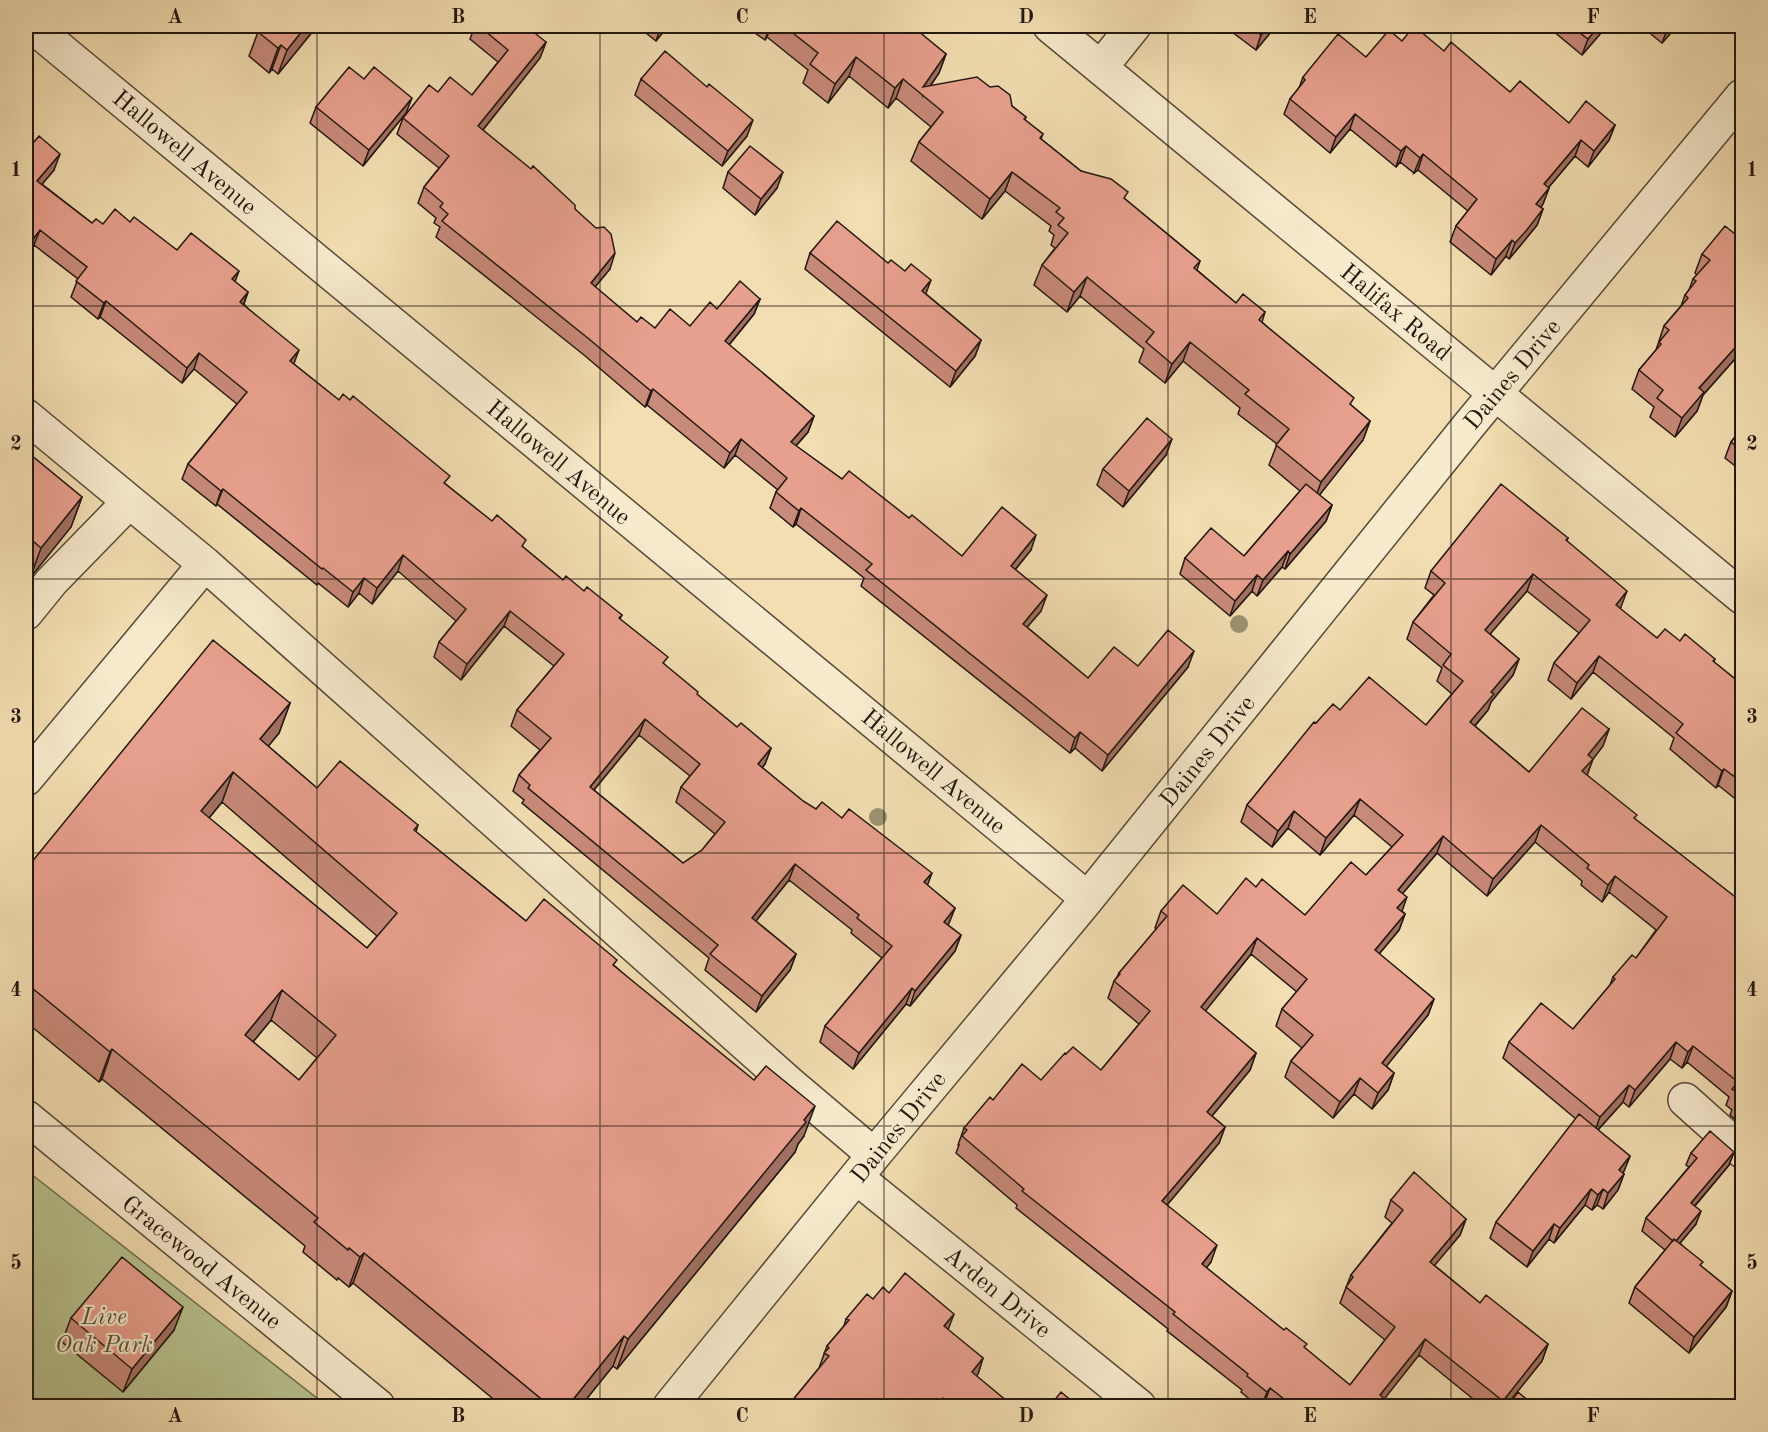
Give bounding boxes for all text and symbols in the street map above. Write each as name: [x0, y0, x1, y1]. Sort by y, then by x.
text: A: [167, 8, 183, 28]
text: B: [451, 8, 465, 28]
text: C: [735, 8, 749, 28]
text: D: [1018, 8, 1034, 28]
text: E: [1303, 8, 1317, 28]
text: F: [1586, 8, 1600, 28]
street label: Hallowell Avenue: [107, 87, 260, 220]
text: 1: [10, 161, 22, 181]
text: 1: [1746, 161, 1758, 181]
street label: Halifax Road: [1335, 261, 1455, 366]
street label: Daines Drive: [1461, 316, 1566, 435]
street label: Hallowell Avenue: [481, 397, 634, 530]
text: 2: [10, 435, 22, 455]
text: 2: [1746, 435, 1758, 455]
street label: Daines Drive: [1156, 692, 1261, 813]
street label: Hallowell Avenue: [856, 706, 1009, 839]
text: 3: [10, 708, 22, 728]
text: 3: [1746, 708, 1758, 728]
text: 4: [10, 981, 22, 1001]
text: 4: [1746, 981, 1758, 1001]
street label: Daines Drive: [847, 1068, 952, 1189]
street label: Gracewood Avenue: [117, 1192, 285, 1335]
street label: Arden Drive: [939, 1244, 1054, 1343]
text: 5: [10, 1253, 22, 1274]
text: 5: [1746, 1253, 1758, 1274]
park label: Live Oak Park: [55, 1306, 153, 1358]
text: A: [167, 1407, 183, 1427]
text: B: [451, 1407, 465, 1427]
text: C: [735, 1407, 749, 1427]
text: D: [1018, 1407, 1034, 1427]
text: E: [1303, 1407, 1317, 1427]
text: F: [1586, 1407, 1600, 1427]

